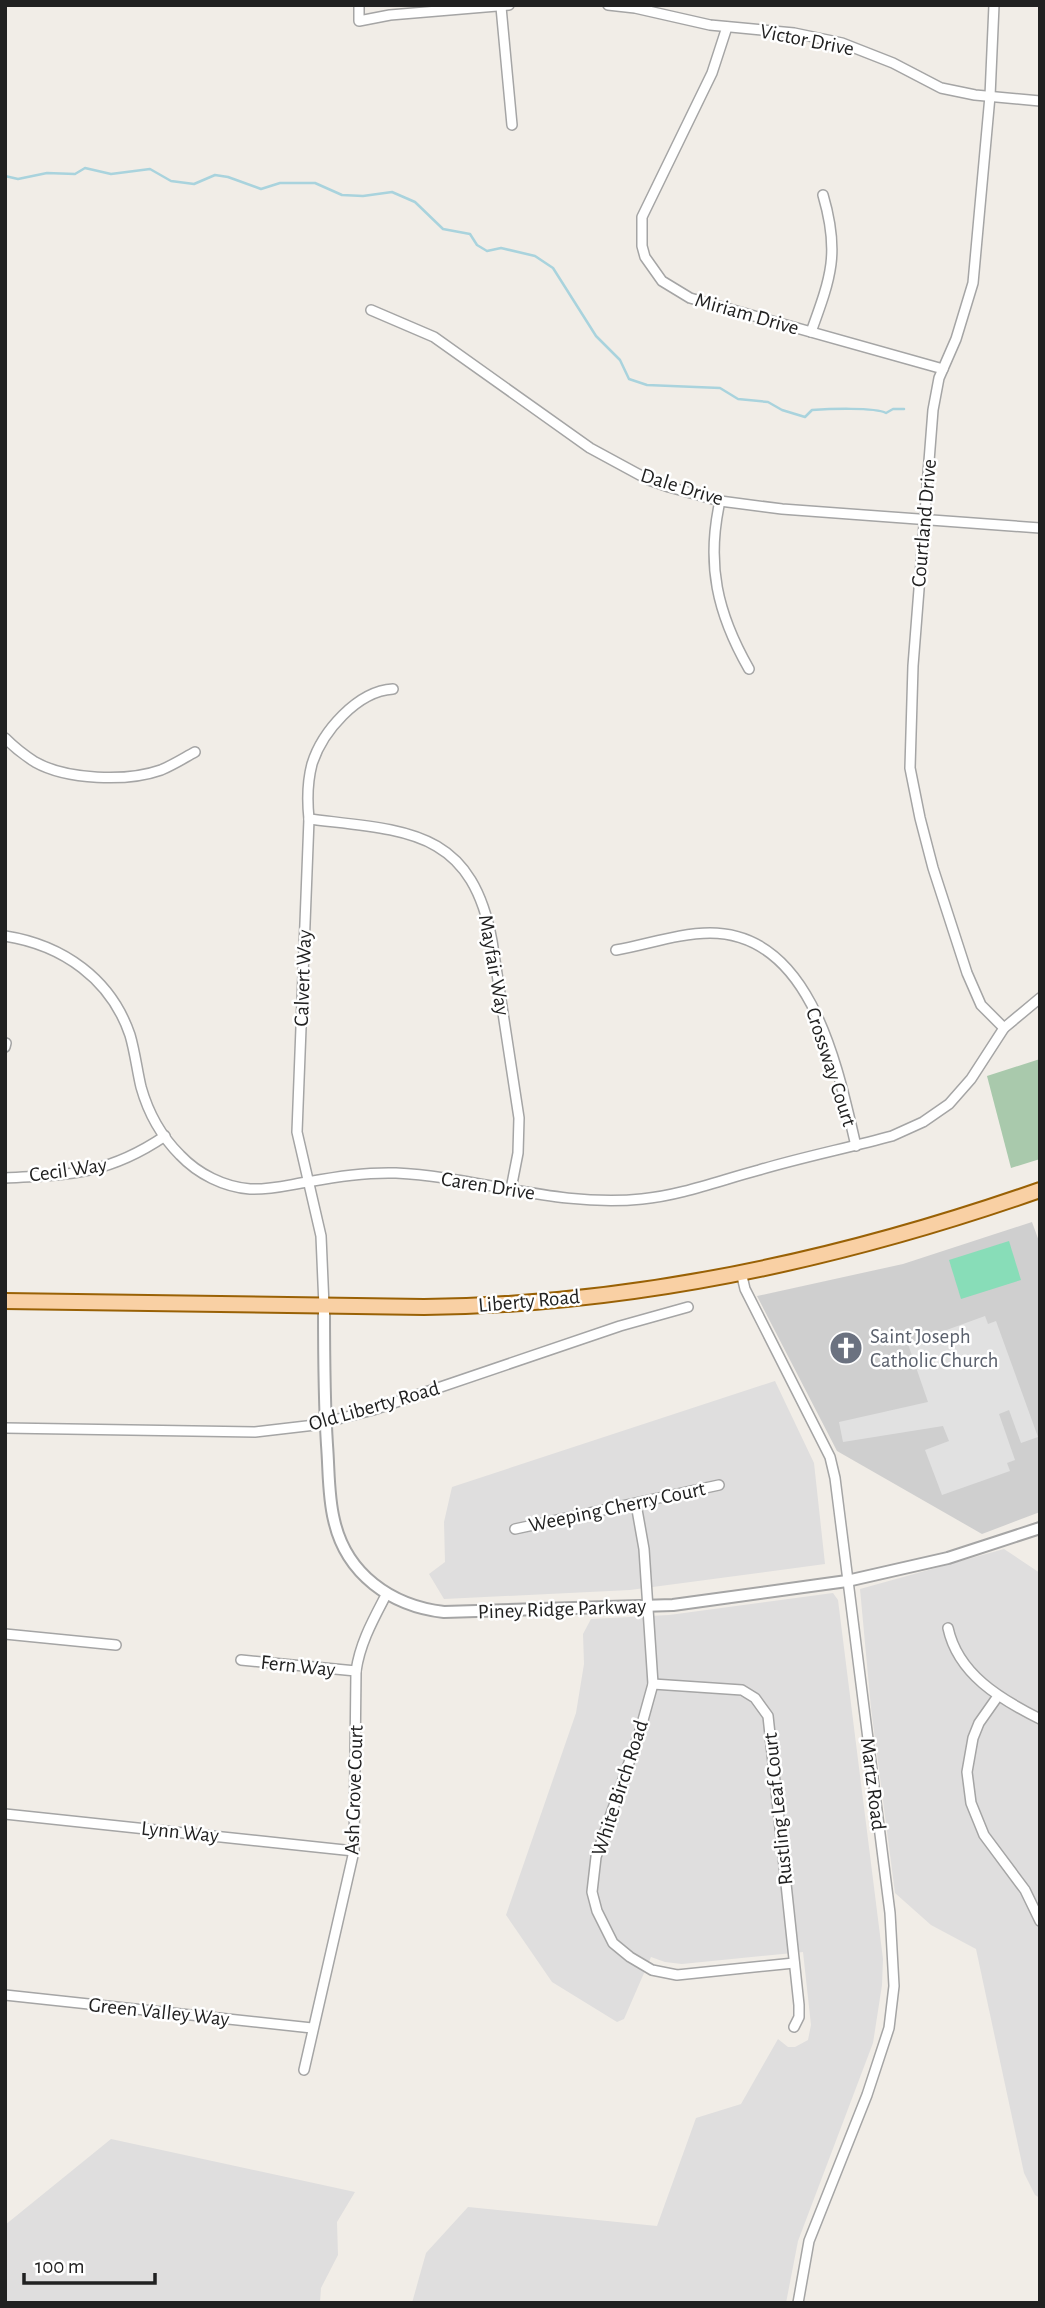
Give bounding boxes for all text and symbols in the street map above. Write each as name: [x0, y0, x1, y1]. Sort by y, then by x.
street label: Victor Drive: [758, 21, 856, 59]
street label: Miriam Drive: [693, 289, 801, 339]
street label: Courtland Drive: [908, 458, 940, 588]
street label: Dale Drive: [638, 464, 726, 510]
street label: Mayfair Way: [475, 913, 513, 1017]
street label: Calvert Way: [291, 929, 315, 1027]
street label: Crossway Court: [802, 1005, 860, 1129]
street label: Cecil Way: [28, 1154, 108, 1186]
street label: Caren Drive: [440, 1168, 536, 1204]
street label: Liberty Road: [477, 1286, 581, 1316]
place label: Saint Joseph Catholic Church: [870, 1326, 998, 1371]
church icon: Saint Joseph Catholic Church: [827, 1329, 865, 1367]
street label: Old Liberty Road: [306, 1377, 442, 1435]
street label: Weeping Cherry Court: [527, 1478, 708, 1536]
street label: Piney Ridge Parkway: [477, 1596, 647, 1622]
street label: Fern Way: [260, 1652, 336, 1680]
street label: White Birch Road: [588, 1717, 652, 1859]
street label: Ash Grove Court: [341, 1724, 367, 1855]
street label: Rustling Leaf Court: [760, 1731, 796, 1886]
street label: Martz Road: [857, 1736, 889, 1832]
street label: Lynn Way: [140, 1817, 220, 1847]
street label: Green Valley Way: [88, 1994, 230, 2030]
scale bar: [24, 2242, 156, 2286]
text: 100 m: [35, 2256, 85, 2277]

